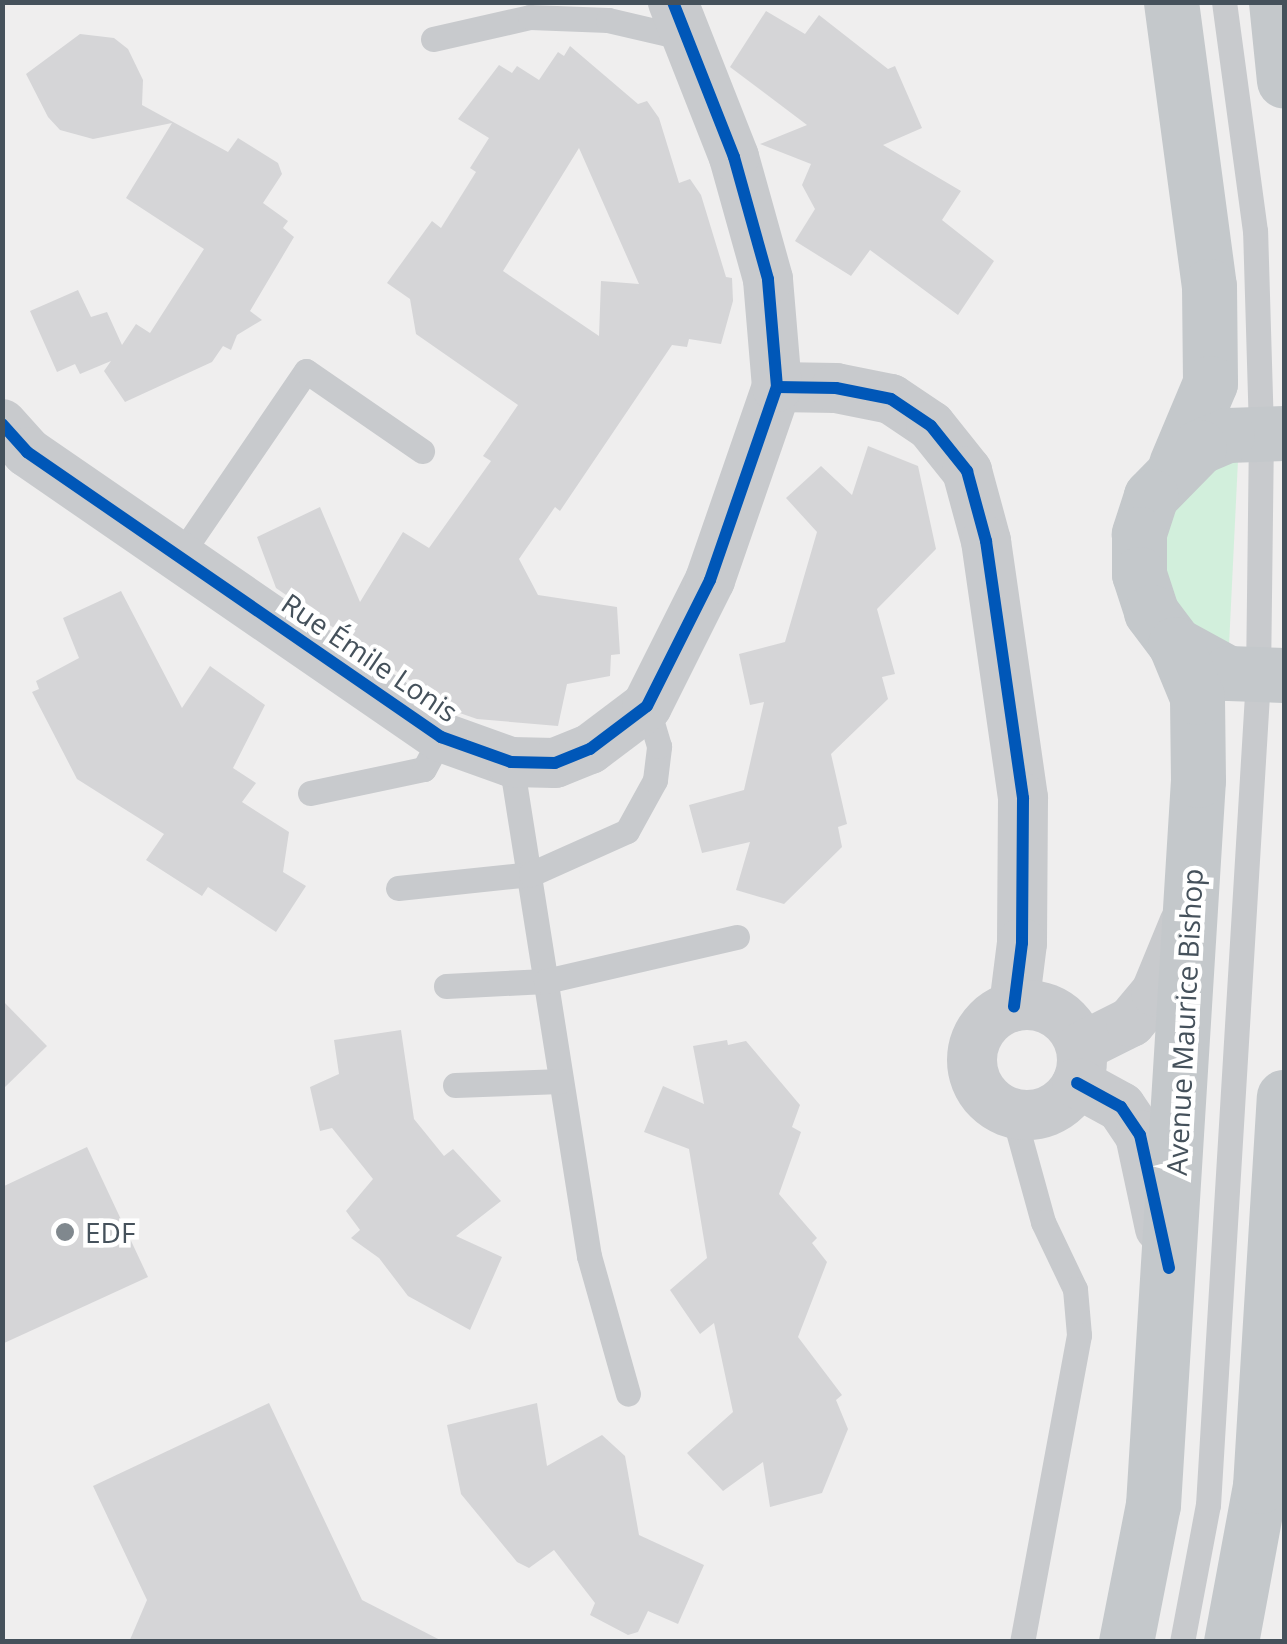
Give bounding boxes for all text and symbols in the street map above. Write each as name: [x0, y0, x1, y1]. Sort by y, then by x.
street label: Rue Émile Lonis: [276, 586, 464, 728]
street label: Avenue Maurice Bishop: [1159, 868, 1209, 1176]
place label: EDF: [85, 1215, 135, 1249]
marker: EDF: [54, 1221, 76, 1243]

